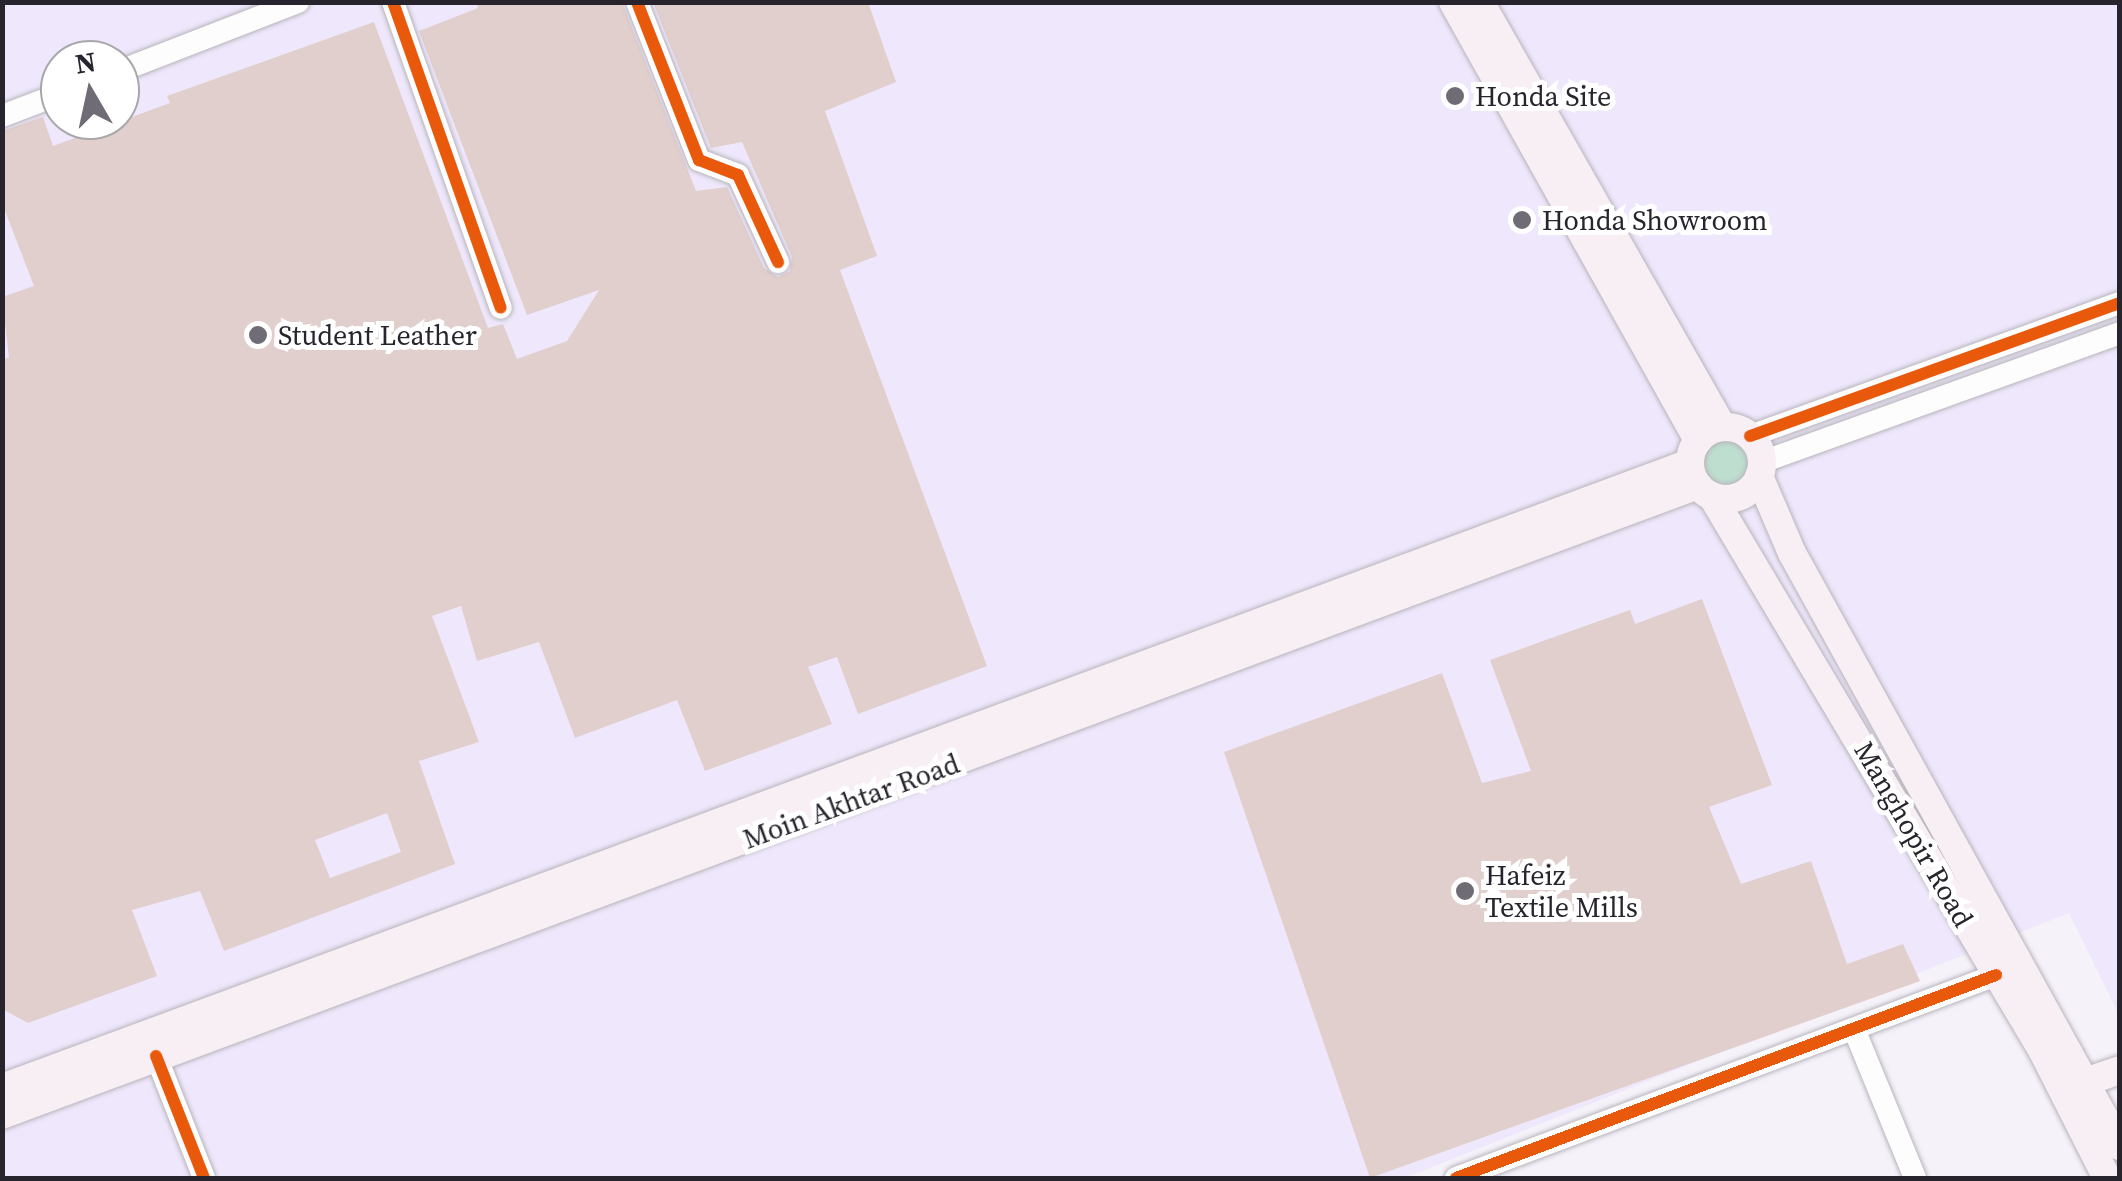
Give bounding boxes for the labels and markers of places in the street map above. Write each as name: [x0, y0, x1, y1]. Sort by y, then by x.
place label: Honda Site: [1475, 79, 1611, 113]
marker: Honda Site: [1444, 85, 1466, 107]
place label: Honda Showroom: [1542, 203, 1767, 237]
marker: Honda Showroom: [1511, 209, 1533, 231]
place label: Student Leather: [278, 318, 477, 352]
marker: Student Leather: [247, 324, 269, 346]
place label: Hafeiz Textile Mills: [1485, 858, 1638, 924]
marker: Hafeiz Textile Mills: [1454, 880, 1476, 902]

